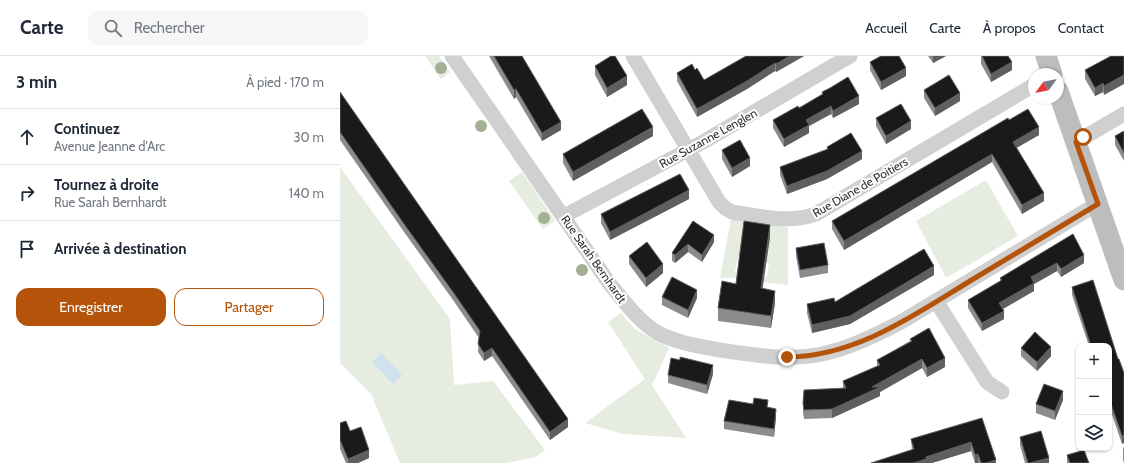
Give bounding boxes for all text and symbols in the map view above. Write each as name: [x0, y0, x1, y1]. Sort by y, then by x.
search box: [88, 10, 368, 46]
text: Carte: [20, 16, 64, 39]
icon: search: [102, 17, 124, 39]
text: Rechercher: [134, 19, 205, 37]
text: Accueil: [865, 19, 907, 37]
text: Carte: [929, 19, 961, 37]
text: À propos: [983, 19, 1036, 37]
text: Contact: [1058, 19, 1104, 37]
north arrow: [1028, 68, 1064, 104]
text: 3 min: [16, 72, 57, 92]
text: À pied · 170 m: [246, 74, 324, 90]
street label: Rue Suzanne Lenglen: [656, 105, 760, 171]
text: Continuez: [54, 120, 120, 138]
icon: ahead: [16, 126, 38, 148]
route start: [1074, 128, 1092, 146]
text: 30 m: [294, 129, 324, 145]
text: Avenue Jeanne d'Arc: [54, 138, 165, 154]
street label: Rue Diane de Poitiers: [810, 154, 910, 220]
text: Tournez à droite: [54, 176, 159, 194]
icon: right: [16, 182, 38, 204]
text: 140 m: [289, 185, 324, 201]
text: Rue Sarah Bernhardt: [54, 194, 167, 210]
street label: Rue Sarah Bernhardt: [558, 212, 630, 306]
icon: arrive: [16, 238, 38, 260]
text: Arrivée à destination: [54, 240, 186, 258]
button: Enregistrer: [16, 288, 166, 326]
button: Partager: [174, 288, 324, 326]
map controls: [1076, 343, 1112, 451]
button: +: [1076, 343, 1112, 379]
route end: [778, 348, 796, 366]
button: −: [1076, 379, 1112, 415]
button: layers: [1076, 415, 1112, 451]

